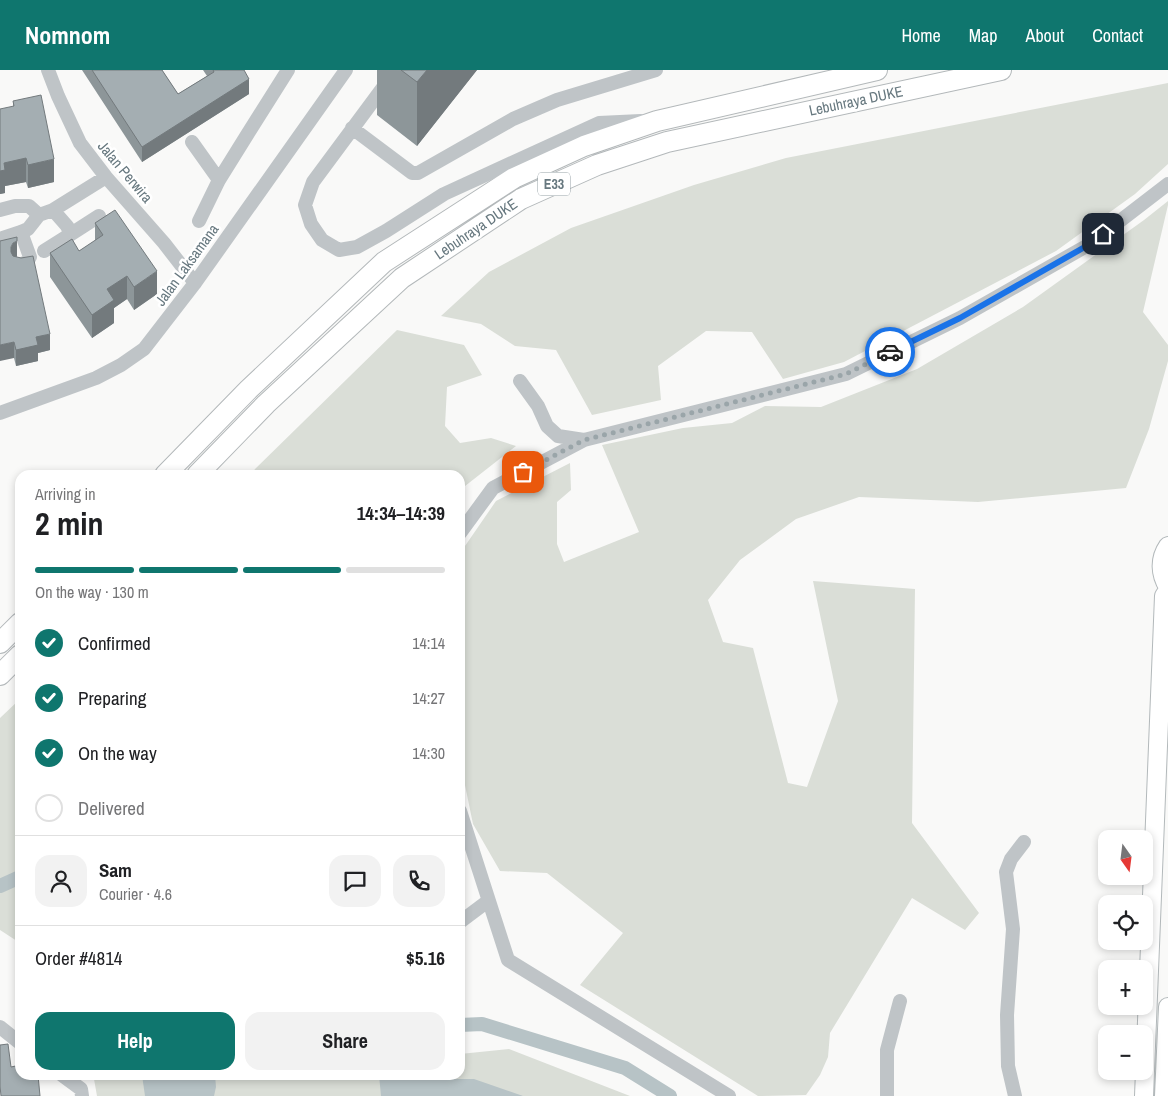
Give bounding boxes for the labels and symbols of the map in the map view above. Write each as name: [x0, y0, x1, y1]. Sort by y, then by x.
street label: Lebuhraya DUKE: [807, 80, 905, 121]
street label: Jalan Perwira: [93, 136, 158, 207]
road number: E33: [538, 172, 570, 196]
street label: Lebuhraya DUKE: [430, 193, 521, 264]
pin: [1082, 213, 1124, 255]
street label: Jalan Laksamana: [150, 219, 224, 310]
courier: [865, 327, 915, 377]
pin: [502, 451, 544, 493]
north arrow: [1098, 830, 1152, 885]

